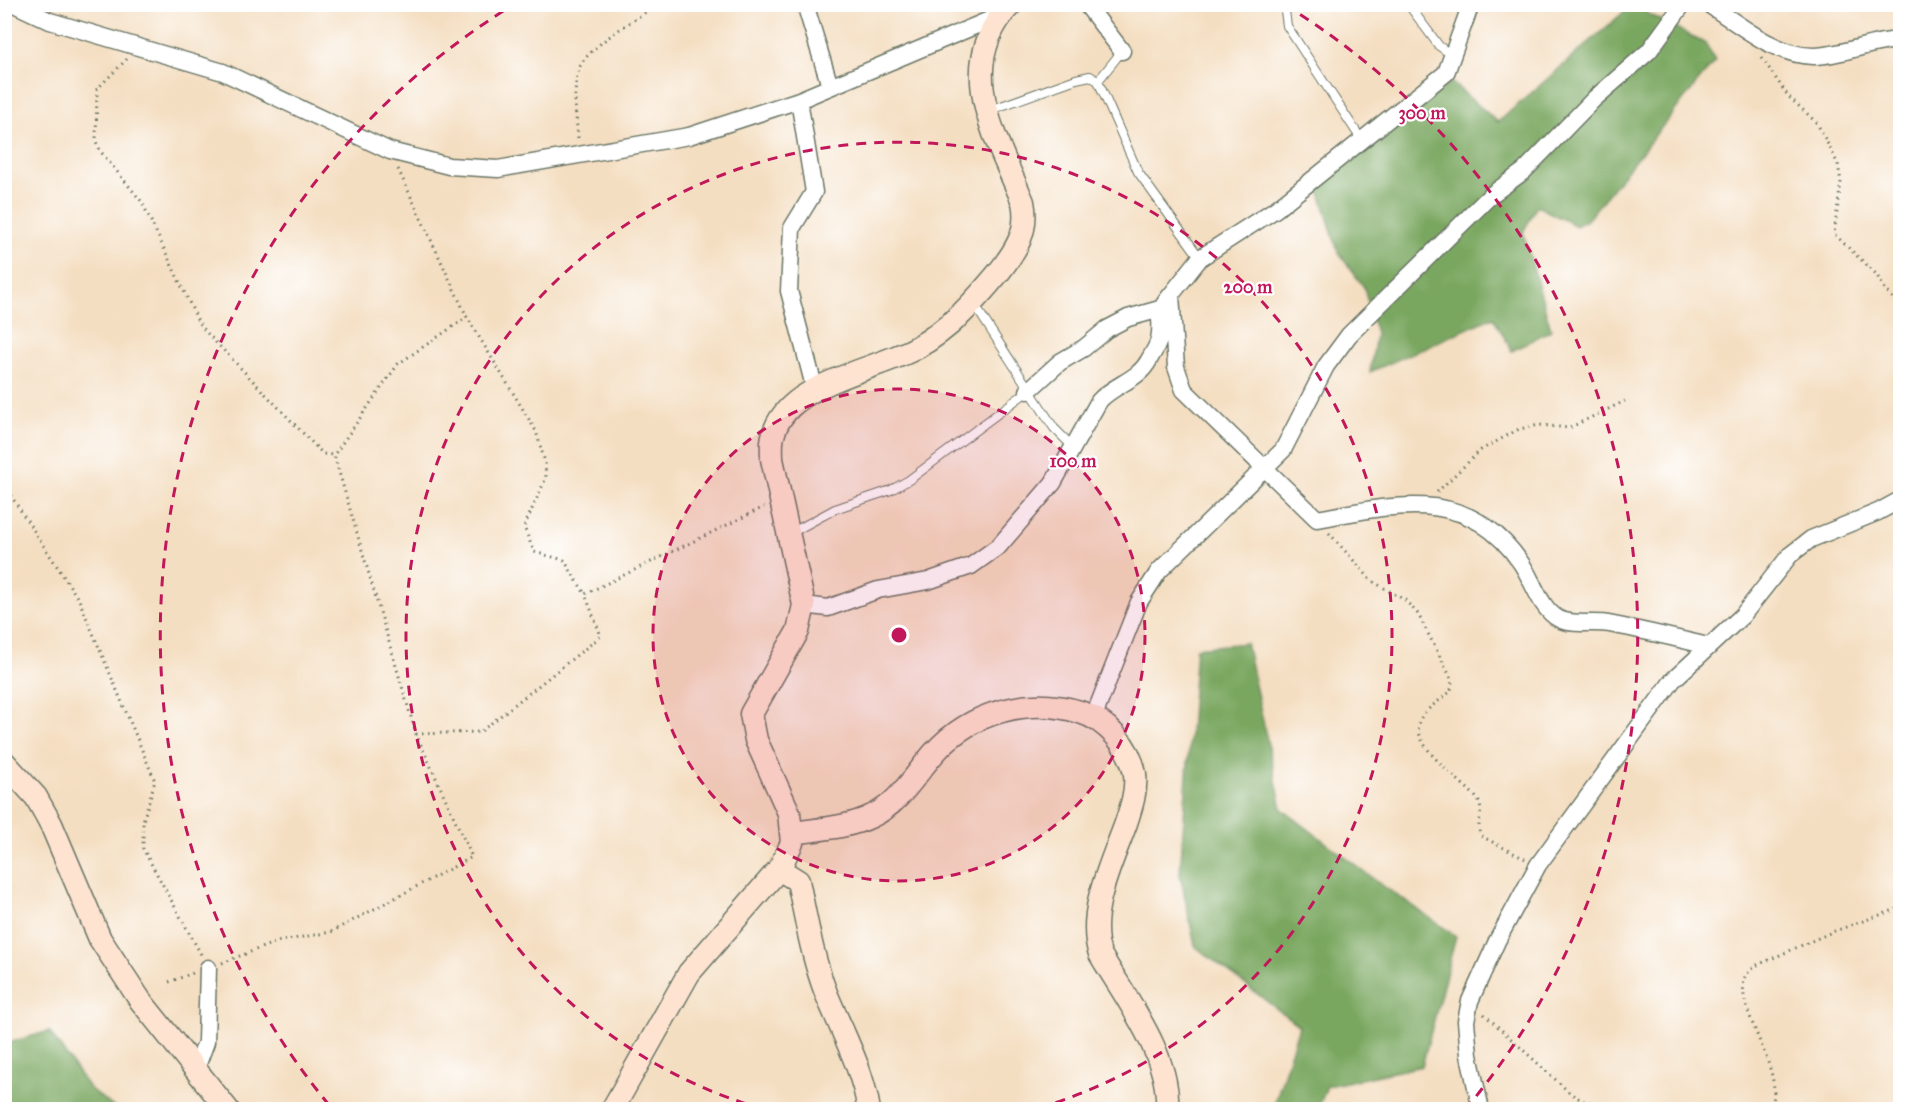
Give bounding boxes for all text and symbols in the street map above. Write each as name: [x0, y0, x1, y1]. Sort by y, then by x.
text: 300 m: [1398, 102, 1446, 125]
text: 200 m: [1224, 276, 1273, 298]
text: 100 m: [1050, 450, 1097, 472]
centre of rings: [889, 625, 909, 645]

